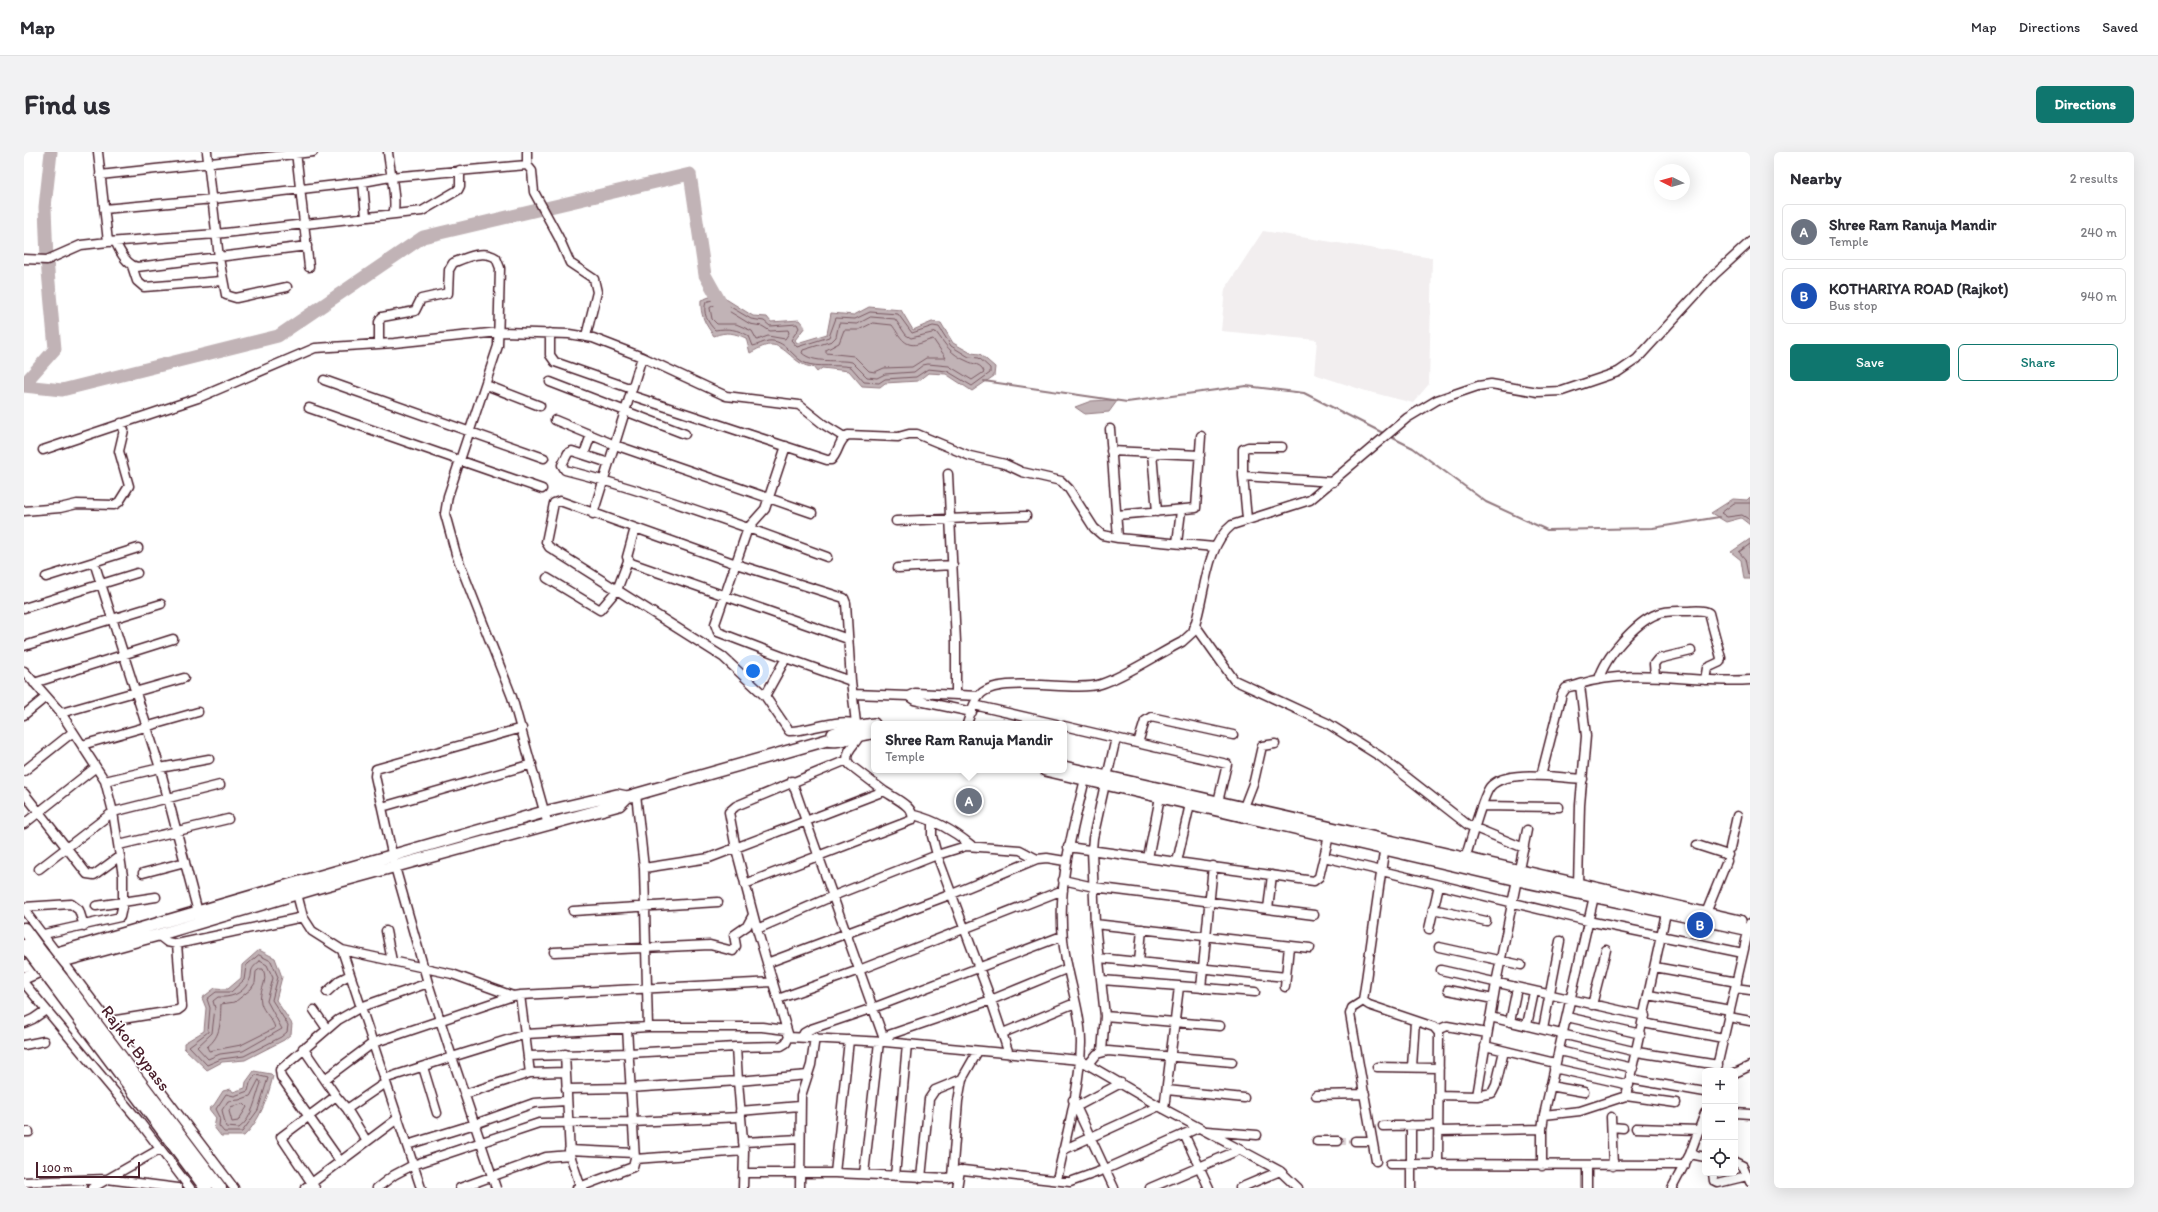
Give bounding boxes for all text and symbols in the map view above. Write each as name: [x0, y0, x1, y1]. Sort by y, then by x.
text: Map: [20, 16, 55, 39]
text: Map: [1971, 19, 1997, 36]
text: Directions: [2019, 19, 2080, 36]
text: Saved: [2102, 19, 2138, 36]
button: Directions: [2036, 86, 2134, 123]
text: Find us: [24, 87, 111, 121]
north arrow: [1654, 164, 1690, 200]
text: Nearby: [1790, 168, 1842, 188]
text: 2 results: [2070, 171, 2118, 186]
text: Shree Ram Ranuja Mandir: [1829, 216, 1996, 234]
text: A: [1800, 225, 1808, 240]
text: 240 m: [2080, 225, 2117, 240]
text: Temple: [1829, 234, 1868, 249]
text: KOTHARIYA ROAD (Rajkot): [1829, 280, 2008, 298]
text: B: [1800, 289, 1808, 304]
text: 940 m: [2081, 289, 2117, 304]
text: Bus stop: [1829, 298, 1877, 313]
button: Save: [1790, 344, 1950, 381]
button: Share: [1958, 344, 2118, 381]
your location: [743, 661, 763, 681]
popup: [871, 721, 1067, 773]
text: Shree Ram Ranuja Mandir: [885, 731, 1053, 749]
text: Temple: [885, 749, 925, 764]
pin: A: [956, 786, 982, 816]
pin: B: [1687, 910, 1713, 940]
street label: Rajkot Bypass: [97, 1001, 175, 1095]
map controls: [1702, 1068, 1738, 1176]
button: +: [1702, 1068, 1738, 1104]
button: −: [1702, 1104, 1738, 1140]
button: locate: [1702, 1140, 1738, 1176]
scale bar: [36, 1160, 140, 1179]
text: 100 m: [42, 1162, 72, 1175]

